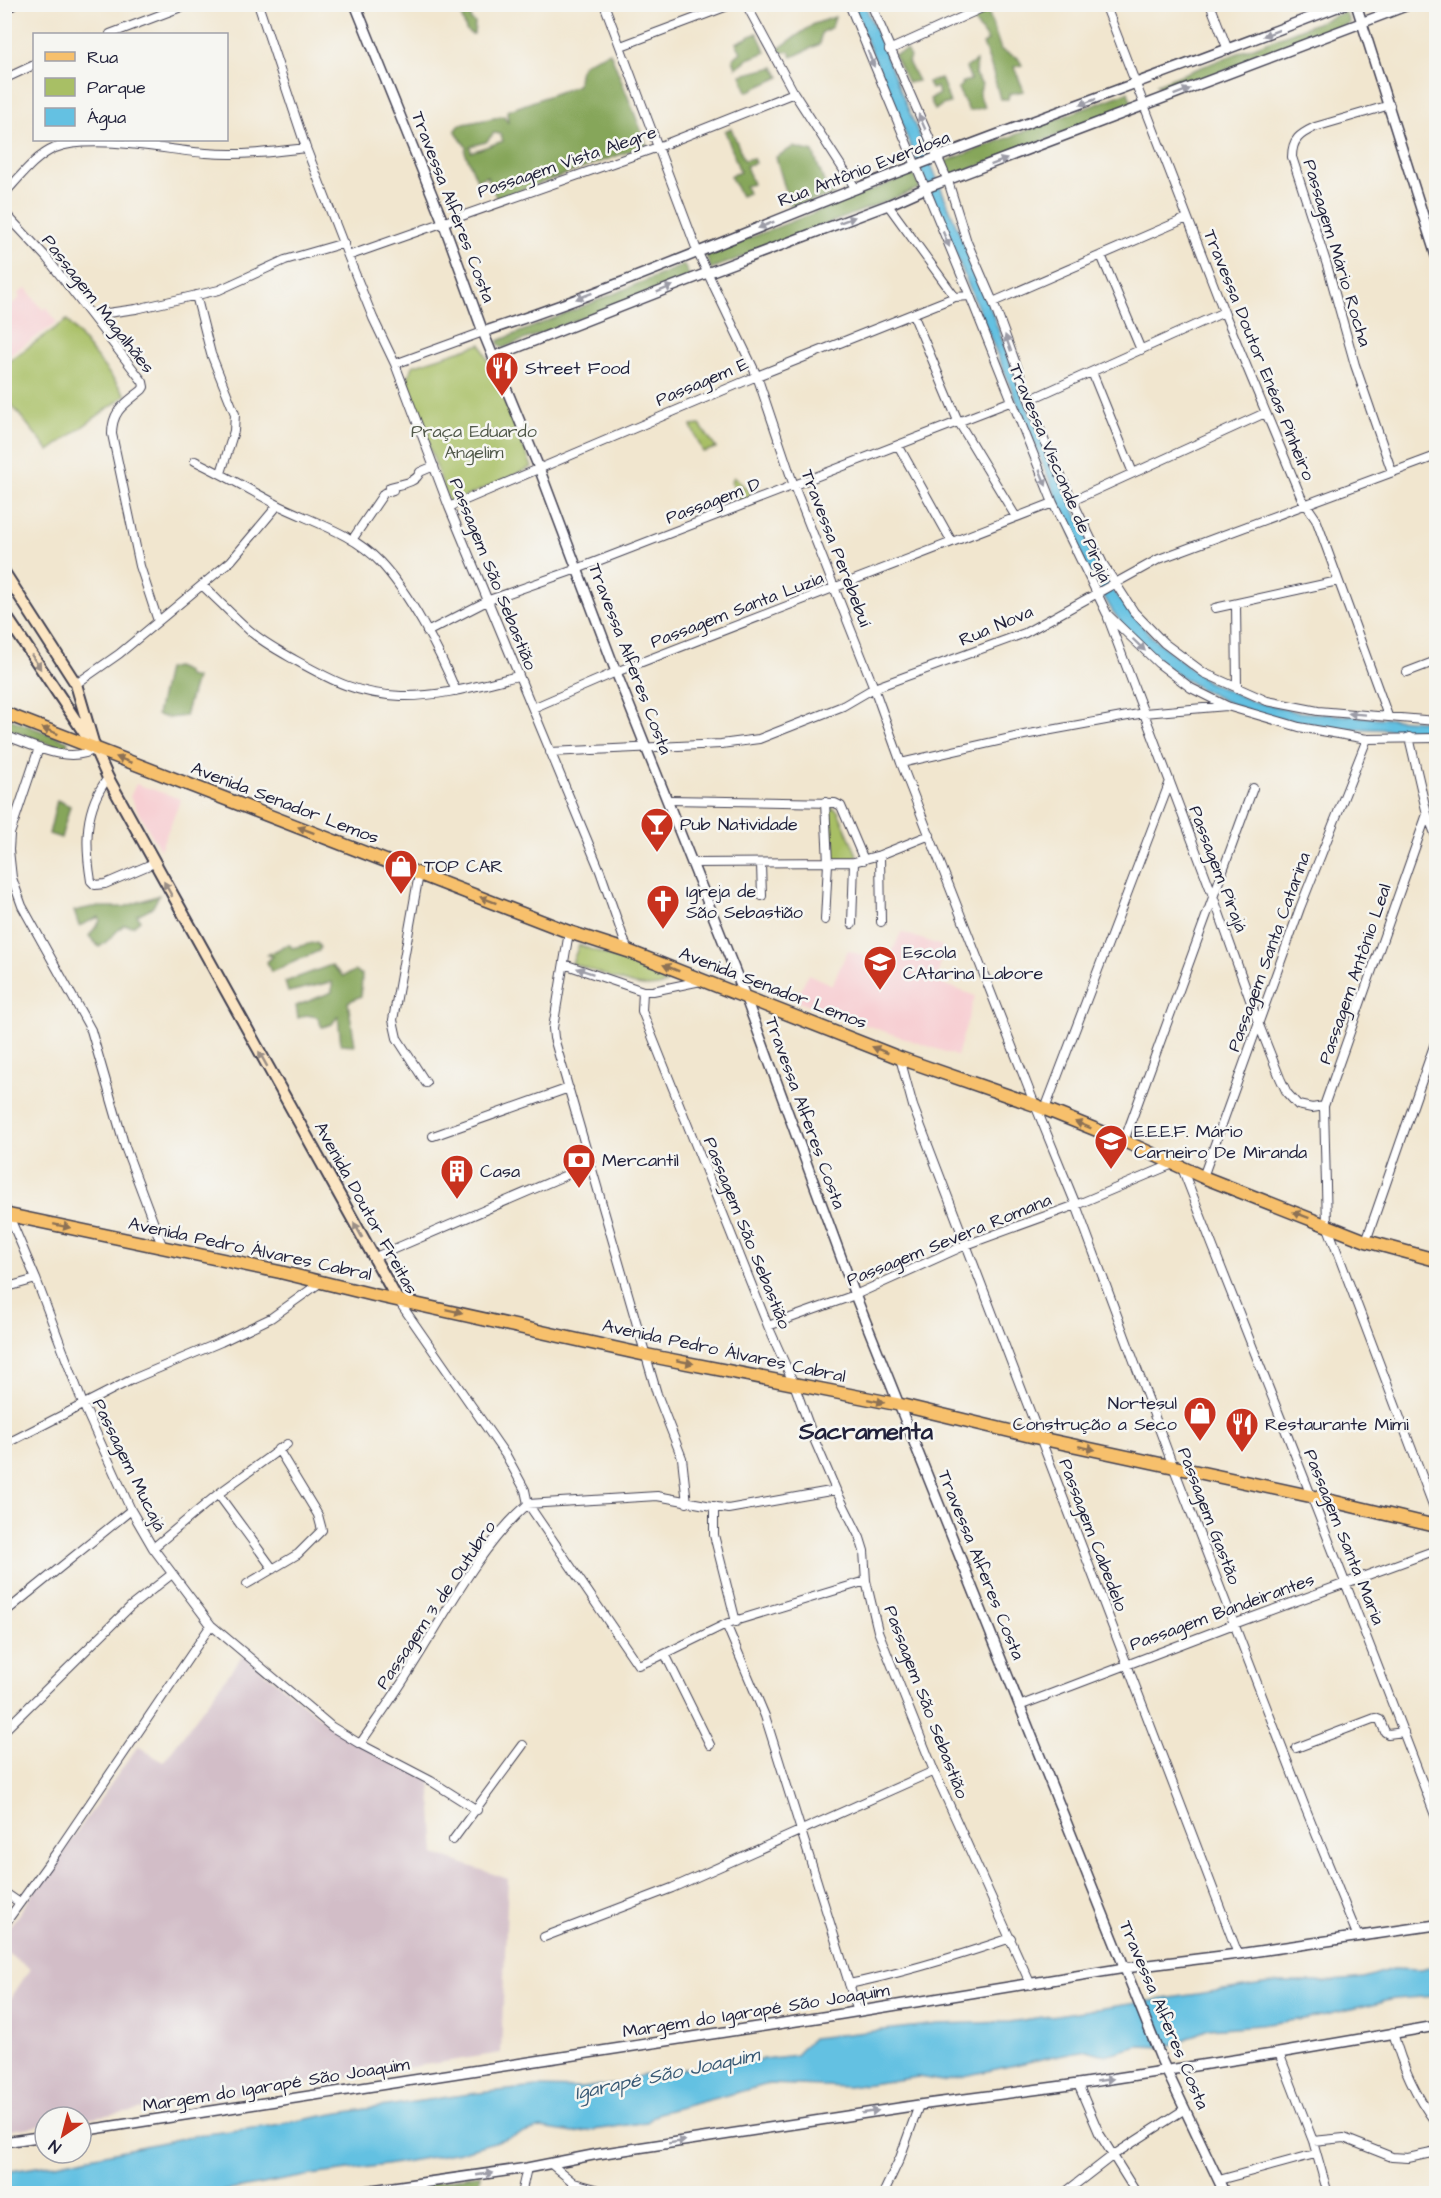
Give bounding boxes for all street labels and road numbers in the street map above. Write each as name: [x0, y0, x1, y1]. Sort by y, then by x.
street label: Travessa Alferes Costa: [405, 108, 501, 306]
street label: Passagem Vista Alegre: [474, 120, 660, 205]
street label: Rua Antônio Everdosa: [774, 125, 954, 213]
street label: Passagem Mário Rocha: [1296, 156, 1377, 350]
street label: Travessa Doutor Enéas Pinheiro: [1197, 226, 1321, 484]
street label: Passagem Magalhães: [35, 229, 160, 379]
street label: Passagem E: [652, 351, 753, 414]
street label: Travessa Visconde de Pirajá: [1003, 360, 1117, 586]
street label: Travessa Perebebuí: [794, 466, 878, 630]
street label: Passagem D: [662, 471, 765, 531]
street label: Passagem São Sebastião: [442, 474, 543, 674]
street label: Travessa Alferes Costa: [582, 560, 678, 758]
street label: Passagem Santa Luzia: [647, 565, 828, 656]
street label: Rua Nova: [955, 599, 1037, 653]
street label: Avenida Senador Lemos: [188, 756, 382, 850]
street label: Passagem Pirajá: [1181, 802, 1254, 936]
street label: Passagem Santa Catarina: [1221, 849, 1318, 1056]
street label: Passagem Antônio Leal: [1312, 880, 1399, 1068]
street label: Avenida Senador Lemos: [676, 941, 870, 1035]
street label: Travessa Alferes Costa: [759, 1013, 851, 1213]
street label: Avenida Doutor Freitas: [308, 1117, 424, 1299]
street label: Passagem São Sebastião: [696, 1133, 797, 1333]
street label: Passagem Severa Romana: [843, 1187, 1056, 1294]
street label: Avenida Pedro Álvares Cabral: [126, 1211, 374, 1287]
street label: Avenida Pedro Álvares Cabral: [600, 1313, 848, 1389]
street label: Passagem Mucajá: [85, 1394, 172, 1536]
street label: Passagem Gastão: [1170, 1444, 1247, 1589]
street label: Passagem Santa Maria: [1296, 1445, 1391, 1629]
street label: Passagem Cabedelo: [1051, 1455, 1134, 1615]
street label: Travessa Alferes Costa: [931, 1466, 1031, 1664]
street label: Passagem 3 de Outubro: [370, 1516, 503, 1695]
street label: Passagem Bandeirantes: [1126, 1567, 1318, 1658]
street label: Passagem São Sebastião: [877, 1602, 974, 1803]
street label: Travessa Alferes Costa: [1113, 1917, 1215, 2113]
street label: Margem do Igarapé São Joaquim: [621, 1978, 891, 2045]
street label: Margem do Igarapé São Joaquim: [141, 2052, 411, 2119]

